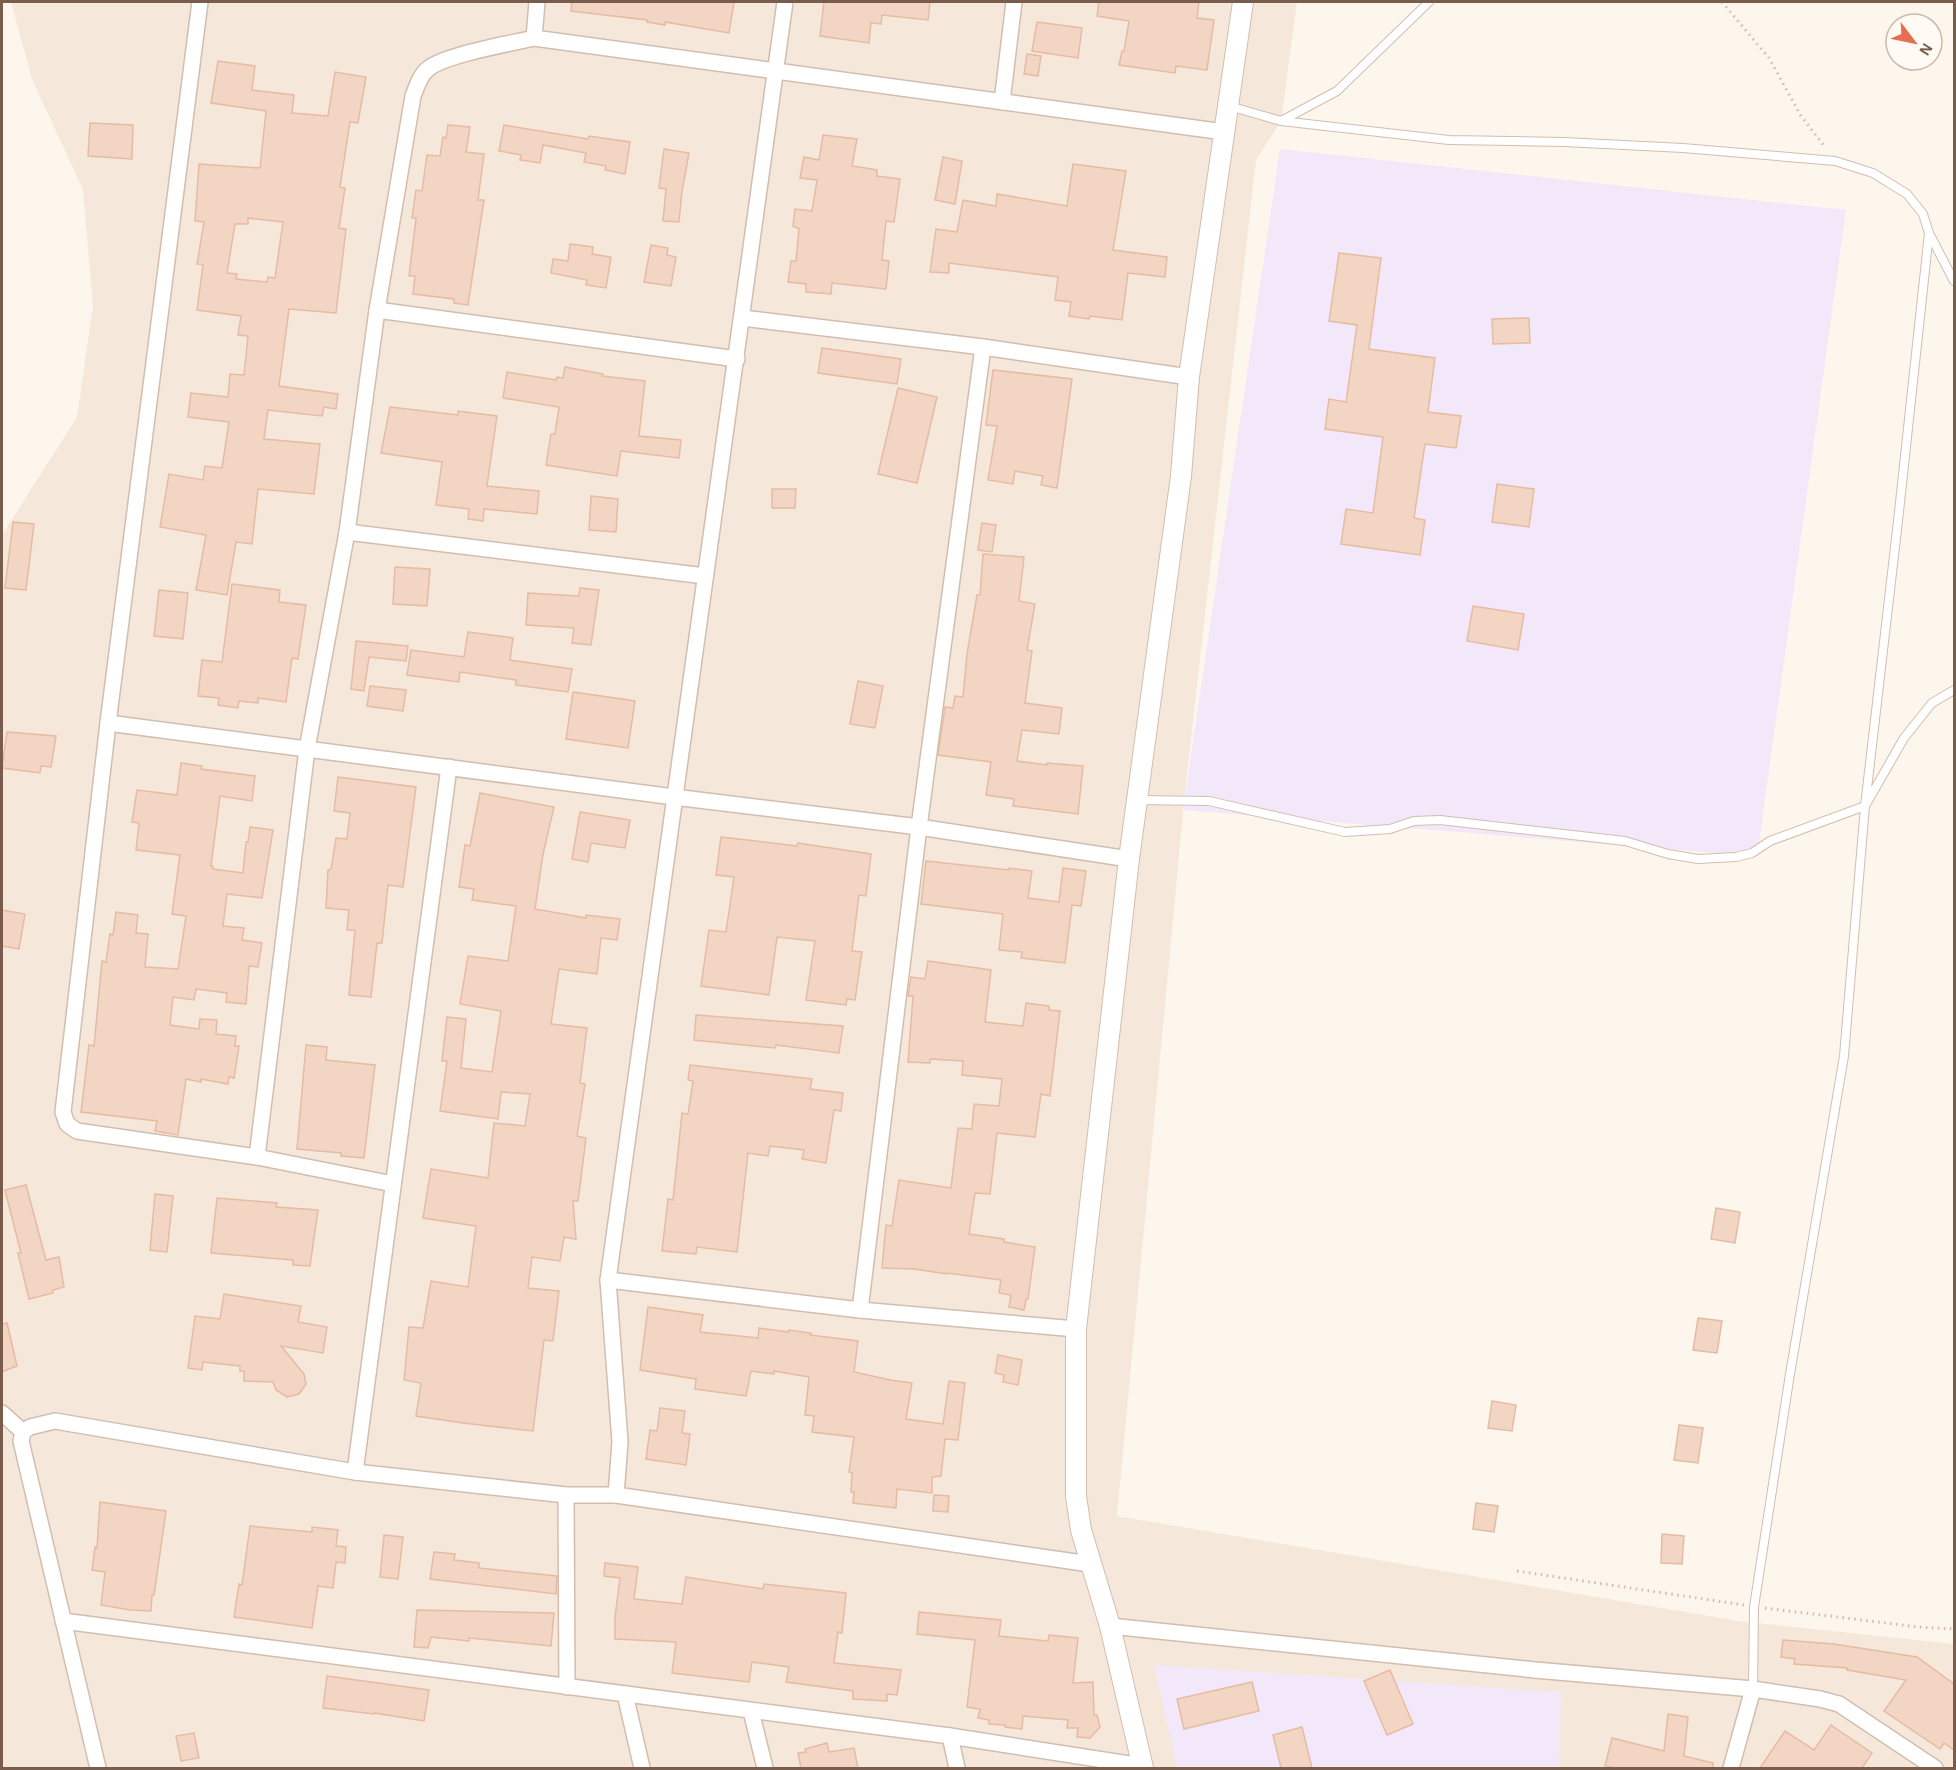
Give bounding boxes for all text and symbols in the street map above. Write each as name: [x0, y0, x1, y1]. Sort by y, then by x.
north arrow: [1884, 12, 1944, 72]
text: N: [1916, 40, 1936, 58]

